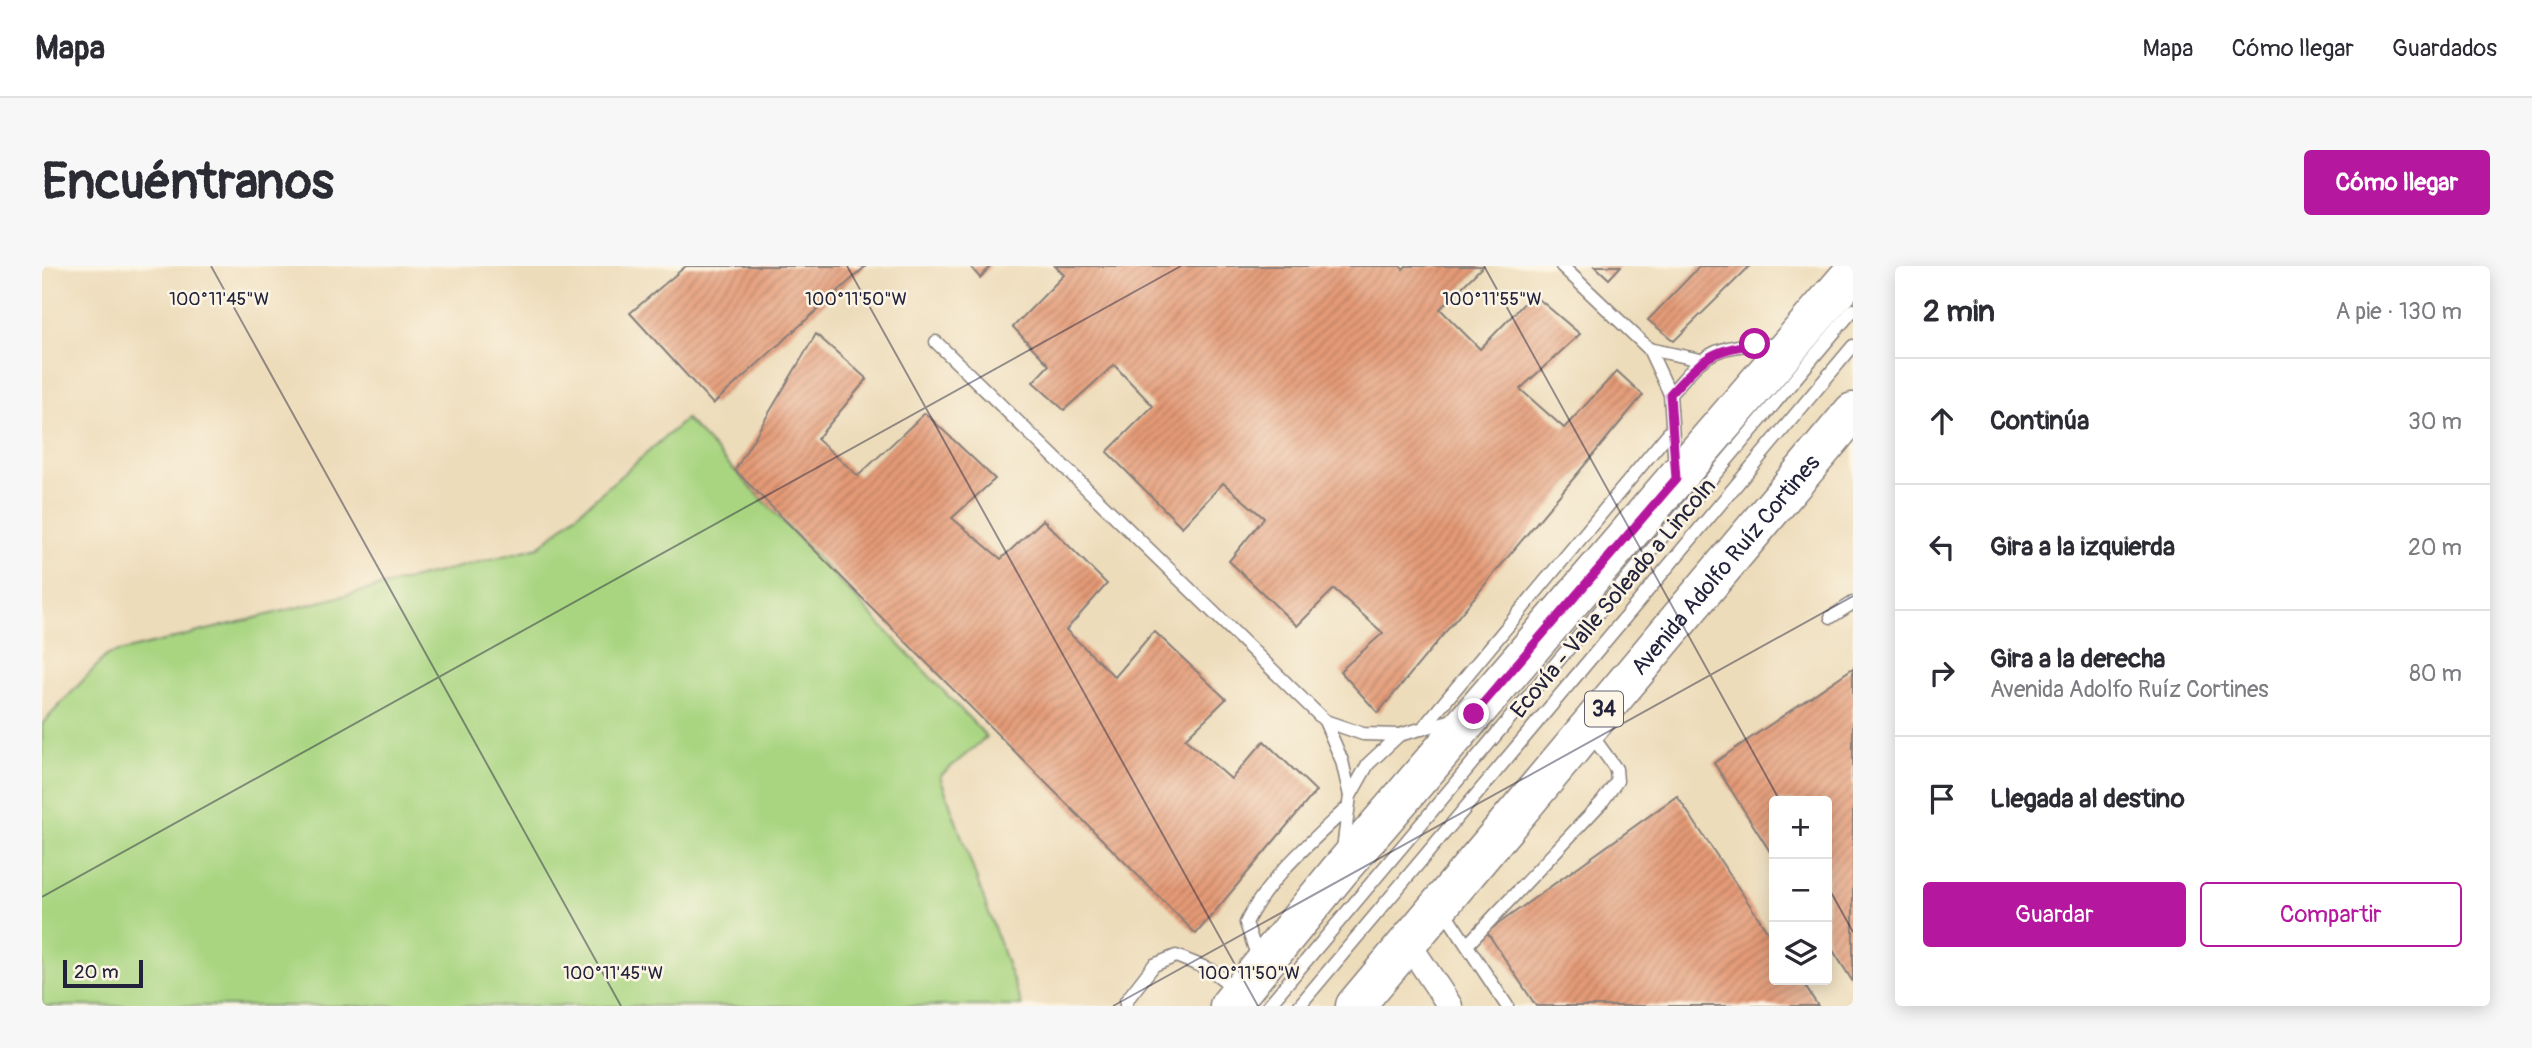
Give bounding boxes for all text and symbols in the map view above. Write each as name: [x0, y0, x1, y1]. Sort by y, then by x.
text: Mapa: [35, 28, 105, 69]
text: Mapa: [2143, 34, 2194, 63]
text: Cómo llegar: [2232, 34, 2354, 63]
text: Guardados: [2392, 34, 2497, 63]
button: Cómo llegar: [2304, 150, 2490, 215]
text: Encuéntranos: [42, 152, 334, 213]
text: 100°11'45"W: [169, 288, 269, 311]
text: 100°11'50"W: [805, 288, 907, 311]
text: 100°11'55"W: [1442, 288, 1542, 311]
text: 2 min: [1923, 293, 1995, 330]
text: A pie · 130 m: [2335, 297, 2462, 326]
route start: [1739, 328, 1770, 359]
icon: ahead: [1923, 402, 1961, 440]
text: Continúa: [1990, 405, 2089, 437]
text: 30 m: [2408, 407, 2462, 436]
street label: Avenida Adolfo Ruíz Cortines: [1624, 448, 1826, 681]
street label: Ecovía - Valle Soleado a Lincoln: [1504, 472, 1722, 724]
icon: left: [1923, 528, 1961, 566]
text: Gira a la izquierda: [1990, 531, 2175, 563]
text: 20 m: [2408, 533, 2462, 562]
text: Gira a la derecha: [1990, 643, 2165, 675]
icon: right: [1923, 654, 1961, 692]
text: 80 m: [2409, 659, 2462, 688]
text: Avenida Adolfo Ruíz Cortines: [1990, 675, 2269, 704]
road number: 34: [1585, 692, 1623, 726]
route end: [1458, 698, 1489, 729]
icon: arrive: [1923, 780, 1961, 818]
text: Llegada al destino: [1990, 783, 2185, 815]
map controls: [1769, 796, 1832, 985]
button: +: [1769, 796, 1832, 859]
button: −: [1769, 859, 1832, 922]
button: Guardar: [1923, 882, 2186, 947]
button: Compartir: [2200, 882, 2462, 947]
button: layers: [1769, 922, 1832, 985]
scale bar: [63, 957, 144, 989]
text: 20 m: [74, 960, 119, 984]
text: 100°11'45"W: [563, 962, 663, 985]
text: 100°11'50"W: [1198, 962, 1300, 985]

